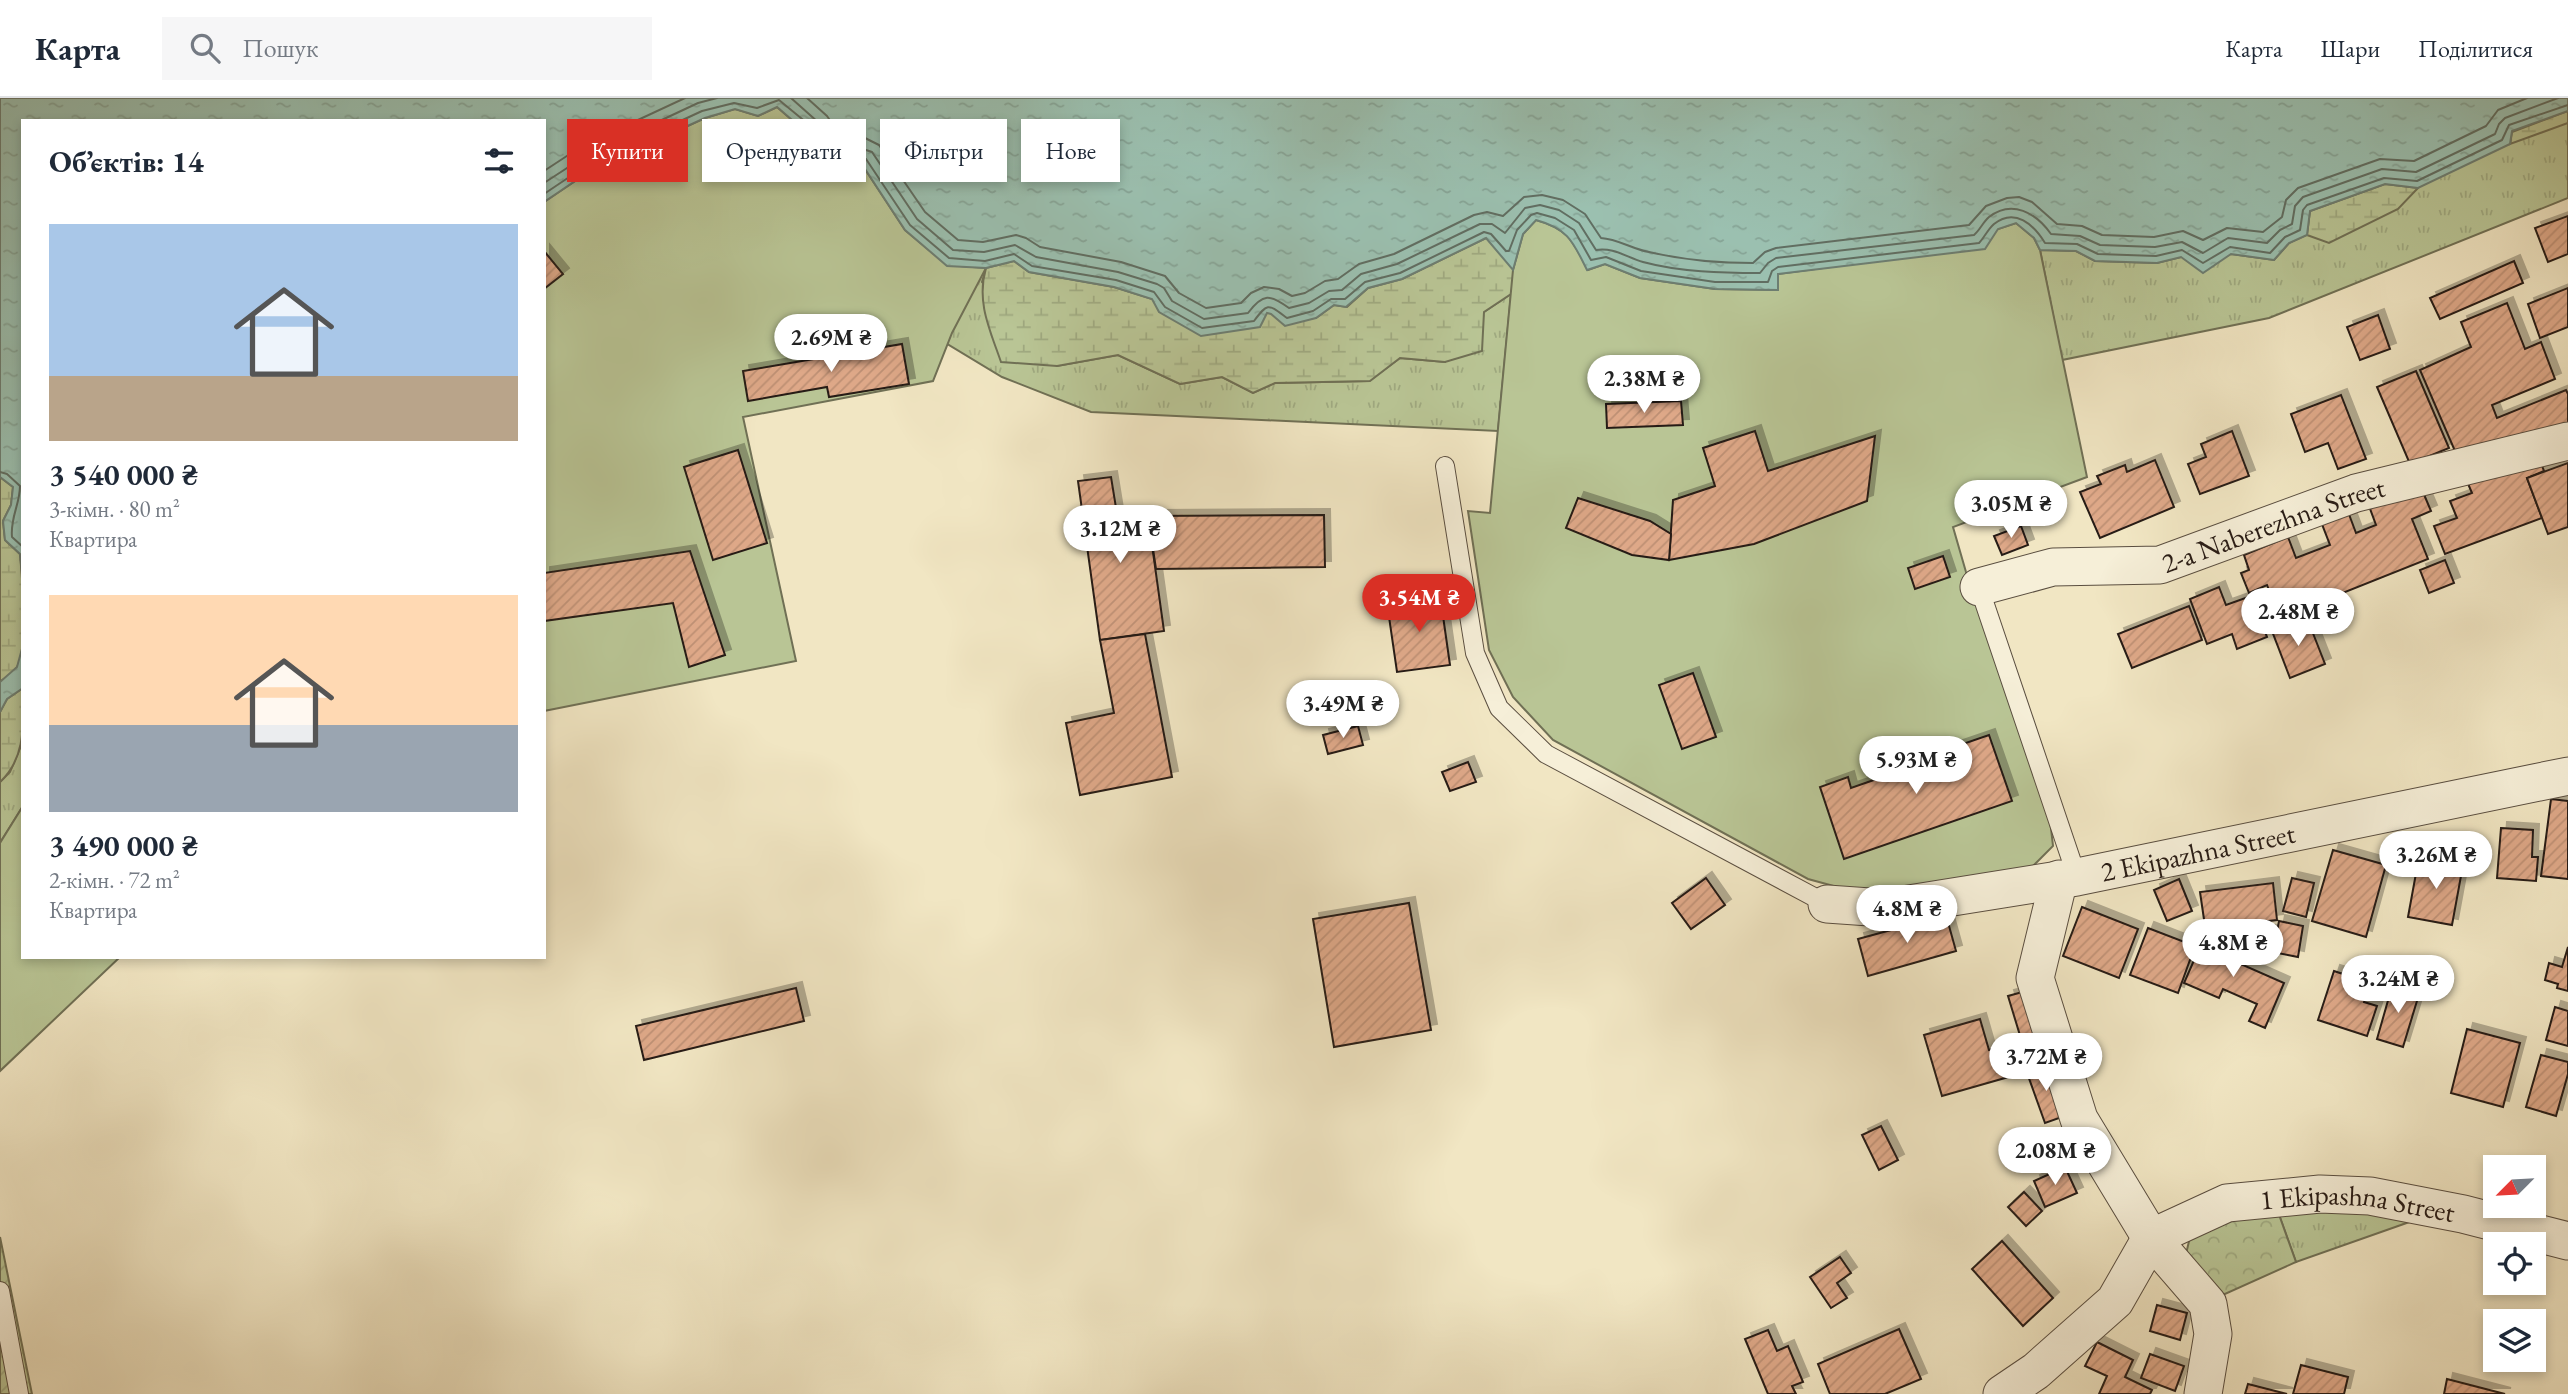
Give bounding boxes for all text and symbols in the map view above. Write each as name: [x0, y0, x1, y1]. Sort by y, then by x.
search box: [162, 17, 652, 80]
text: Карта: [35, 27, 120, 70]
icon: search: [186, 29, 224, 67]
text: Пошук: [242, 31, 318, 65]
text: Карта: [2225, 33, 2283, 64]
text: Шари: [2321, 33, 2380, 64]
text: Поділитися: [2418, 33, 2533, 64]
chip: Купити: [567, 119, 688, 182]
chip: Орендувати: [702, 119, 866, 182]
chip: Фільтри: [880, 119, 1007, 182]
chip: Нове: [1021, 119, 1120, 182]
text: Об’єктів: 14: [49, 142, 204, 181]
icon: filters: [480, 142, 518, 180]
icon: home: [221, 269, 347, 395]
pin: 2.69M ₴: [766, 314, 896, 374]
text: 2.69M ₴: [790, 322, 872, 352]
pin: 2.38M ₴: [1579, 356, 1709, 415]
text: 2.38M ₴: [1603, 363, 1685, 393]
text: 3 540 000 ₴: [49, 455, 198, 494]
street label: 2-a Naberezhna Street: [2156, 469, 2389, 581]
pin: 3.05M ₴: [1946, 480, 2076, 540]
text: 3.05M ₴: [1970, 488, 2052, 518]
text: 3-кімн. · 80 m²: [49, 494, 180, 524]
pin: 3.12M ₴: [1055, 505, 1185, 565]
text: 3.12M ₴: [1079, 513, 1161, 543]
text: Квартира: [49, 524, 137, 554]
pin: 3.54M ₴: [1354, 574, 1484, 634]
text: 3.54M ₴: [1378, 582, 1460, 612]
pin: 2.48M ₴: [2233, 588, 2363, 648]
text: 2.48M ₴: [2257, 596, 2339, 626]
icon: home: [221, 640, 347, 766]
pin: 3.49M ₴: [1278, 680, 1408, 740]
text: 3.49M ₴: [1302, 688, 1384, 718]
pin: 5.93M ₴: [1851, 736, 1981, 796]
text: 5.93M ₴: [1875, 744, 1957, 774]
street label: 2 Ekipazhna Street: [2097, 815, 2298, 890]
text: 3 490 000 ₴: [49, 826, 198, 865]
pin: 3.26M ₴: [2371, 832, 2501, 891]
text: 3.26M ₴: [2395, 839, 2477, 869]
text: 2-кімн. · 72 m²: [49, 865, 180, 895]
pin: 4.8M ₴: [1850, 886, 1964, 945]
text: 4.8M ₴: [1872, 893, 1942, 923]
text: Квартира: [49, 895, 137, 925]
pin: 4.8M ₴: [2176, 920, 2290, 979]
text: 4.8M ₴: [2198, 927, 2268, 957]
pin: 3.24M ₴: [2333, 956, 2463, 1015]
text: 3.24M ₴: [2357, 963, 2439, 993]
pin: 3.72M ₴: [1981, 1034, 2111, 1093]
text: 3.72M ₴: [2005, 1041, 2087, 1071]
pin: 2.08M ₴: [1990, 1128, 2120, 1187]
text: 2.08M ₴: [2014, 1135, 2096, 1165]
north arrow: [2483, 1155, 2546, 1218]
map controls: [2483, 1155, 2546, 1372]
street label: 1 Ekipashna Street: [2258, 1176, 2458, 1230]
button: locate: [2483, 1232, 2546, 1295]
button: layers: [2483, 1309, 2546, 1372]

